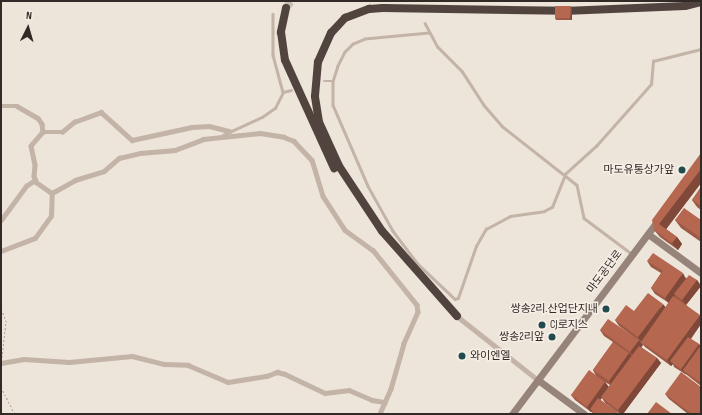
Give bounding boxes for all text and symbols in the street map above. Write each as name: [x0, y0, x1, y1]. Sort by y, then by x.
north arrow: [8, 8, 48, 48]
text: N: [26, 9, 33, 22]
place label: 마도유통상가앞: [603, 163, 674, 177]
marker: 마도유통상가앞: [677, 165, 687, 175]
street label: 마도공단로: [585, 248, 625, 296]
place label: 쌍송2리.산업단지내: [510, 302, 598, 316]
marker: 쌍송2리.산업단지내: [601, 304, 611, 314]
place label: CJ로지스: [550, 318, 588, 332]
marker: CJ로지스: [537, 320, 547, 330]
place label: 쌍송2리앞: [499, 330, 544, 344]
marker: 쌍송2리앞: [547, 332, 557, 342]
place label: 와이엔엘: [470, 349, 510, 363]
marker: 와이엔엘: [457, 351, 467, 361]

